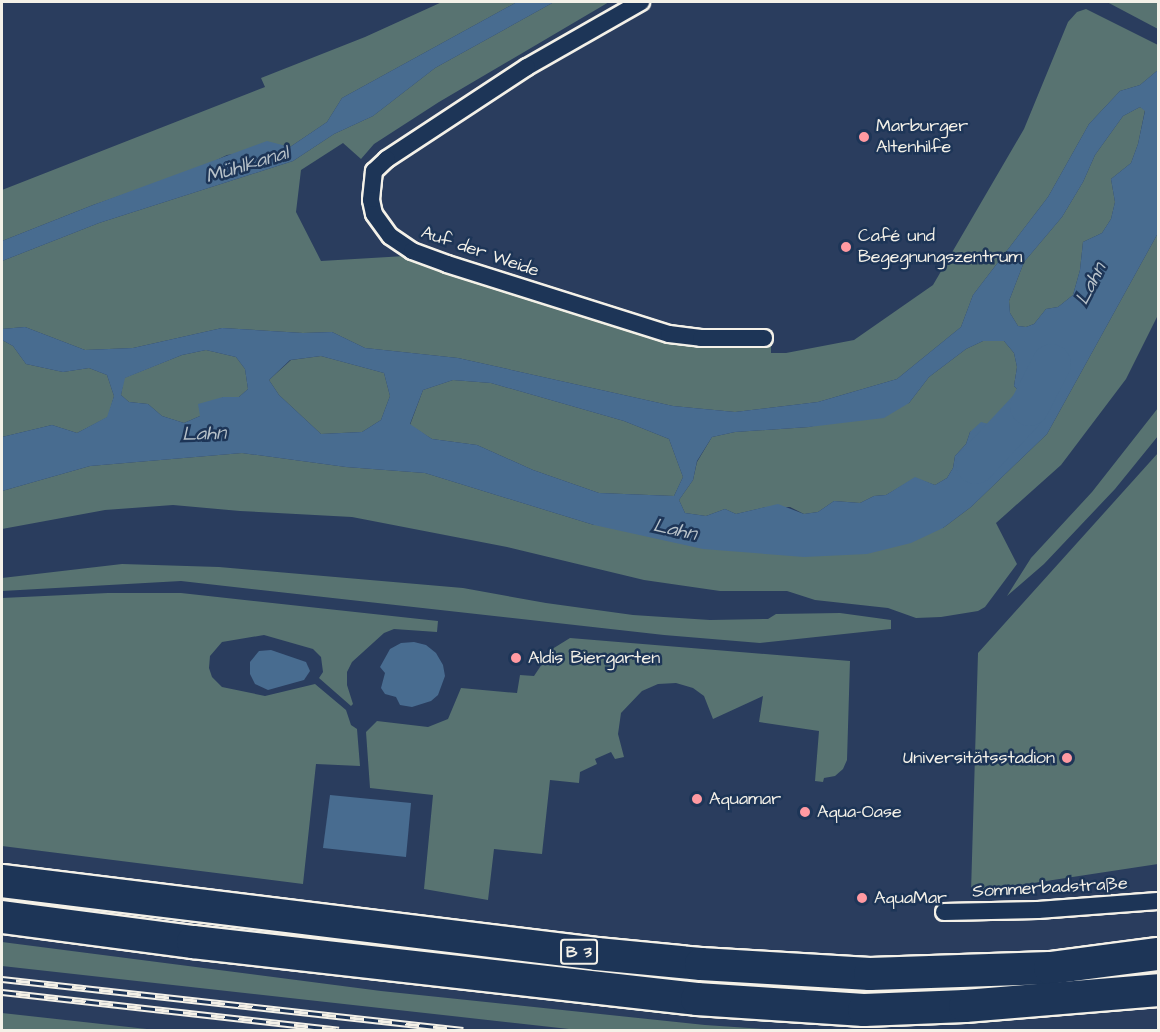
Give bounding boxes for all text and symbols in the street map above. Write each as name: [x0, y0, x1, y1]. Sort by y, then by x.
place label: Marburger Altenhilfe: [876, 116, 968, 158]
marker: Marburger Altenhilfe: [857, 130, 871, 144]
water label: Mühlkanal: [203, 141, 291, 189]
street label: Auf der Weide: [418, 222, 542, 282]
place label: Café und Begegnungszentrum: [858, 226, 1022, 268]
marker: Café und Begegnungszentrum: [839, 240, 853, 254]
water label: Lahn: [1070, 259, 1112, 309]
water label: Lahn: [182, 421, 226, 447]
water label: Lahn: [651, 514, 699, 546]
place label: Aldis Biergarten: [528, 647, 660, 669]
marker: Aldis Biergarten: [509, 651, 523, 665]
place label: Universitätsstadion: [903, 747, 1055, 769]
marker: Universitätsstadion: [1060, 751, 1074, 765]
place label: Aquamar: [709, 788, 781, 810]
marker: Aquamar: [690, 792, 704, 806]
place label: Aqua-Oase: [817, 801, 902, 823]
marker: Aqua-Oase: [798, 805, 812, 819]
street label: Sommerbadstraße: [972, 873, 1128, 903]
place label: AquaMar: [874, 887, 947, 909]
marker: AquaMar: [855, 891, 869, 905]
road number: B 3: [560, 939, 598, 965]

